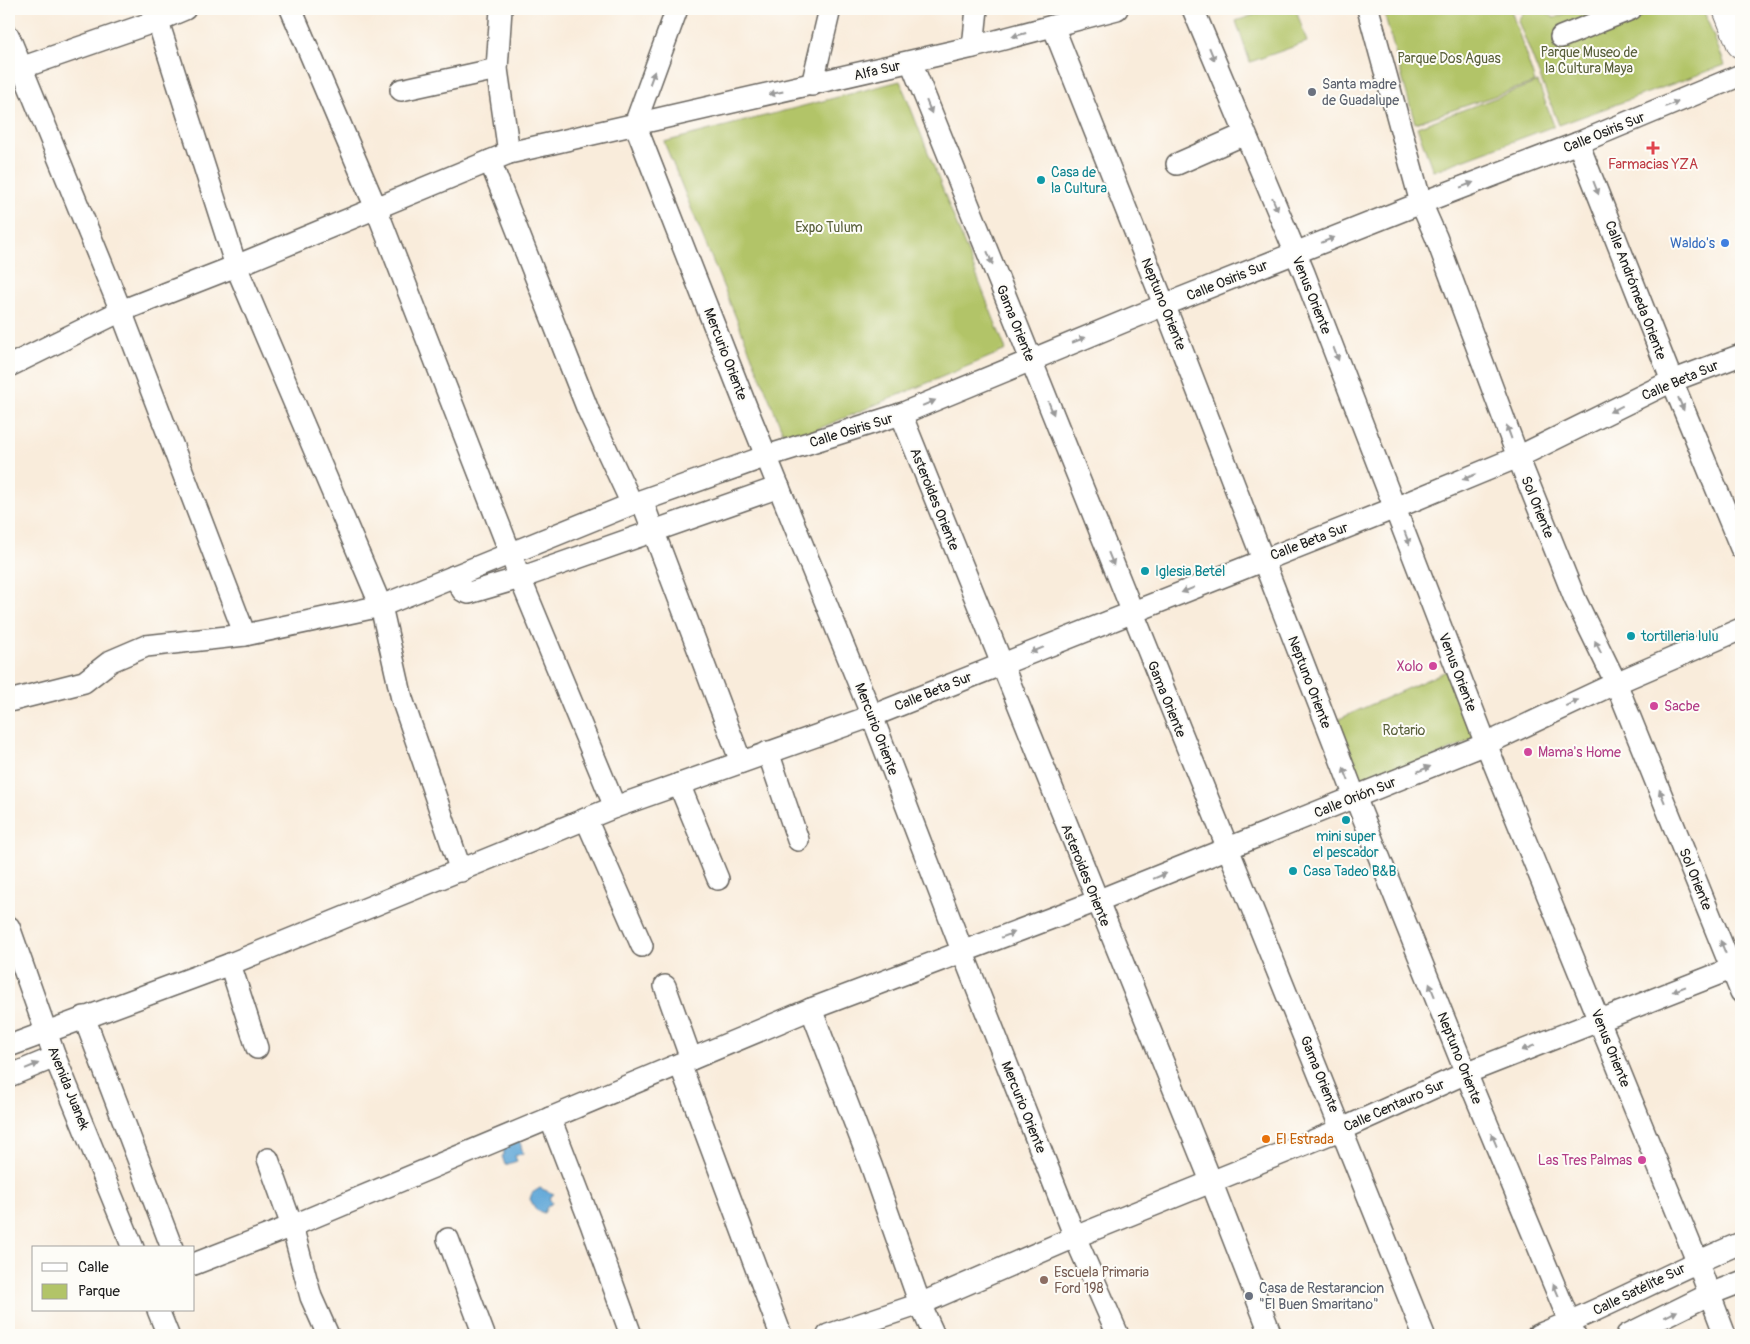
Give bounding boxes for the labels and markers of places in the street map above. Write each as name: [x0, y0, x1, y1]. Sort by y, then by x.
place label: Santa madre de Guadalupe: [1322, 76, 1399, 109]
marker: Santa madre de Guadalupe: [1306, 86, 1318, 98]
marker: Farmacias YZA: [1647, 142, 1659, 154]
place label: Farmacias YZA: [1608, 156, 1698, 173]
place label: Casa de la Cultura: [1051, 164, 1107, 197]
marker: Casa de la Cultura: [1035, 174, 1047, 186]
place label: Waldo's: [1670, 235, 1716, 252]
marker: Waldo's: [1719, 237, 1731, 249]
place label: Iglesia Betel: [1155, 563, 1225, 580]
marker: Iglesia Betel: [1139, 565, 1151, 577]
place label: tortilleria lulu: [1640, 628, 1719, 645]
marker: tortilleria lulu: [1625, 630, 1637, 642]
place label: Xolo: [1397, 658, 1423, 675]
marker: Xolo: [1427, 660, 1439, 672]
place label: Sacbe: [1664, 698, 1700, 715]
marker: Sacbe: [1648, 700, 1660, 712]
place label: Mama's Home: [1538, 744, 1621, 761]
marker: Mama's Home: [1522, 746, 1534, 758]
marker: mini super el pescador: [1340, 814, 1352, 826]
place label: mini super el pescador: [1313, 828, 1379, 861]
place label: Casa Tadeo B&B: [1303, 863, 1397, 880]
marker: Casa Tadeo B&B: [1287, 865, 1299, 877]
place label: El Estrada: [1276, 1131, 1334, 1148]
marker: El Estrada: [1260, 1133, 1272, 1145]
place label: Las Tres Palmas: [1538, 1152, 1633, 1169]
marker: Las Tres Palmas: [1636, 1154, 1648, 1166]
place label: Escuela Primaria Ford 198: [1054, 1264, 1149, 1297]
marker: Escuela Primaria Ford 198: [1038, 1274, 1050, 1286]
place label: Casa de Restarancion "El Buen Smaritano": [1259, 1280, 1384, 1313]
marker: Casa de Restarancion "El Buen Smaritano": [1243, 1290, 1255, 1302]

